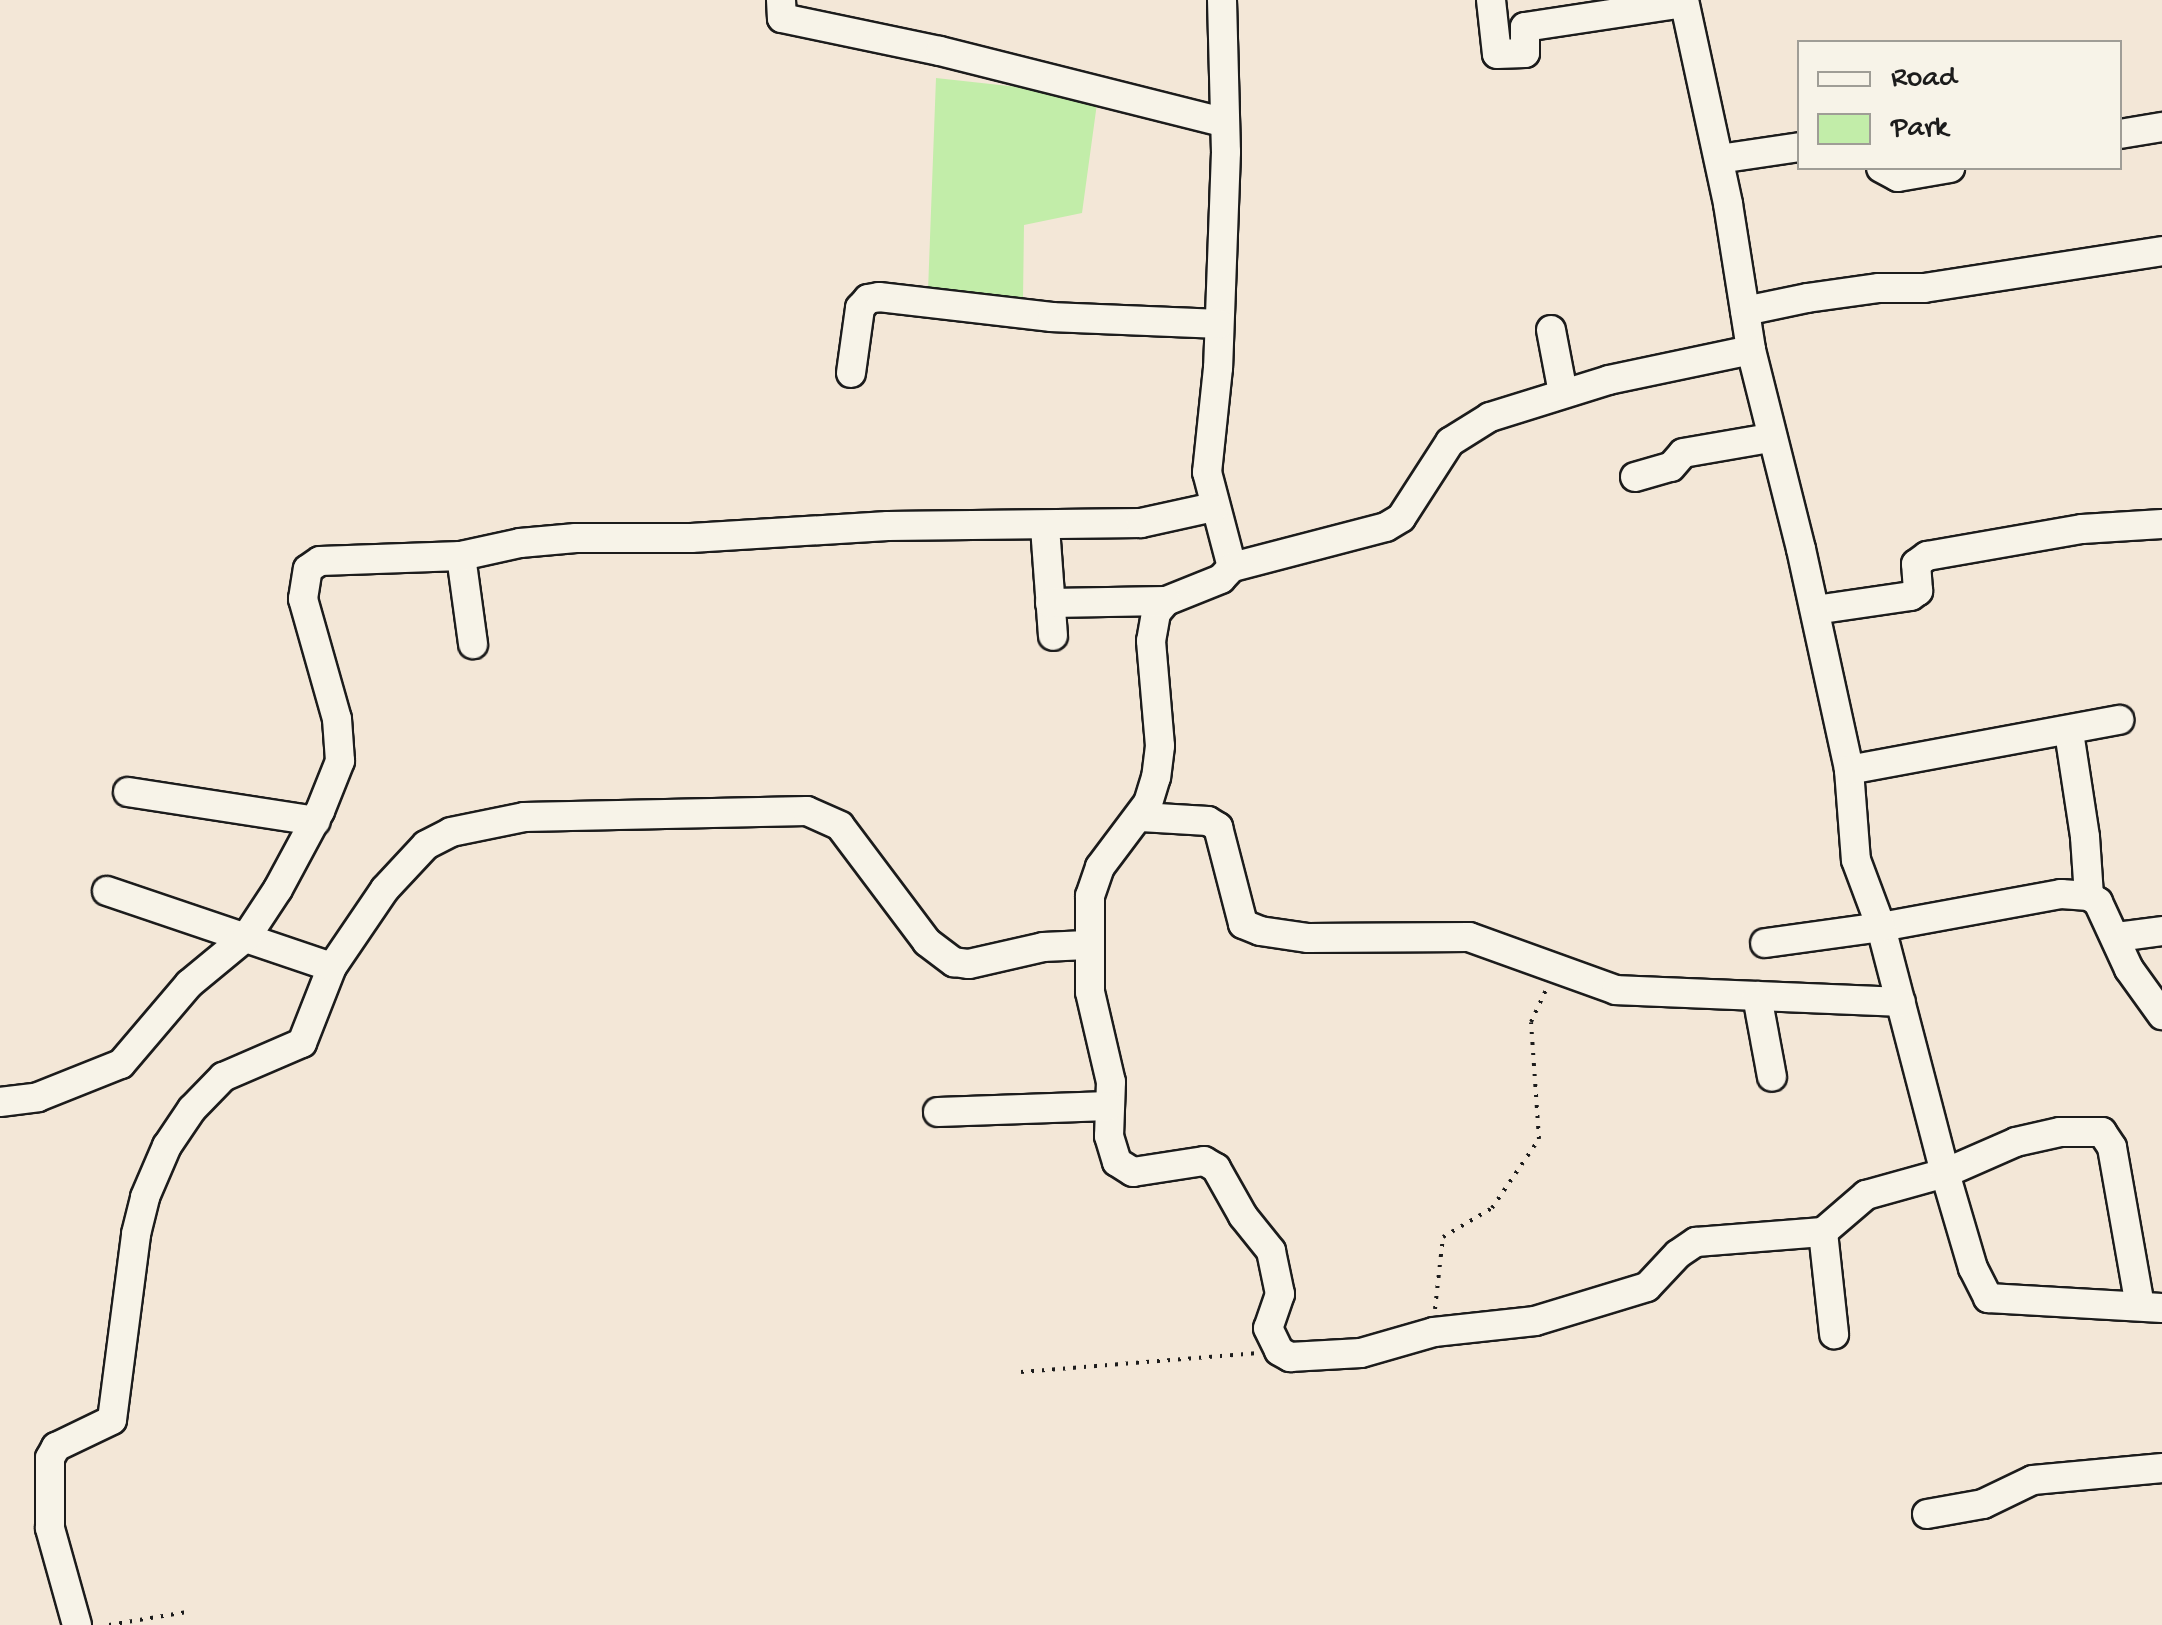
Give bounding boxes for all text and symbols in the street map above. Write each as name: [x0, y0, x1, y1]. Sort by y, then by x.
legend: [1797, 40, 2122, 170]
text: Road: [1891, 62, 1957, 97]
text: Park: [1891, 112, 1948, 147]

